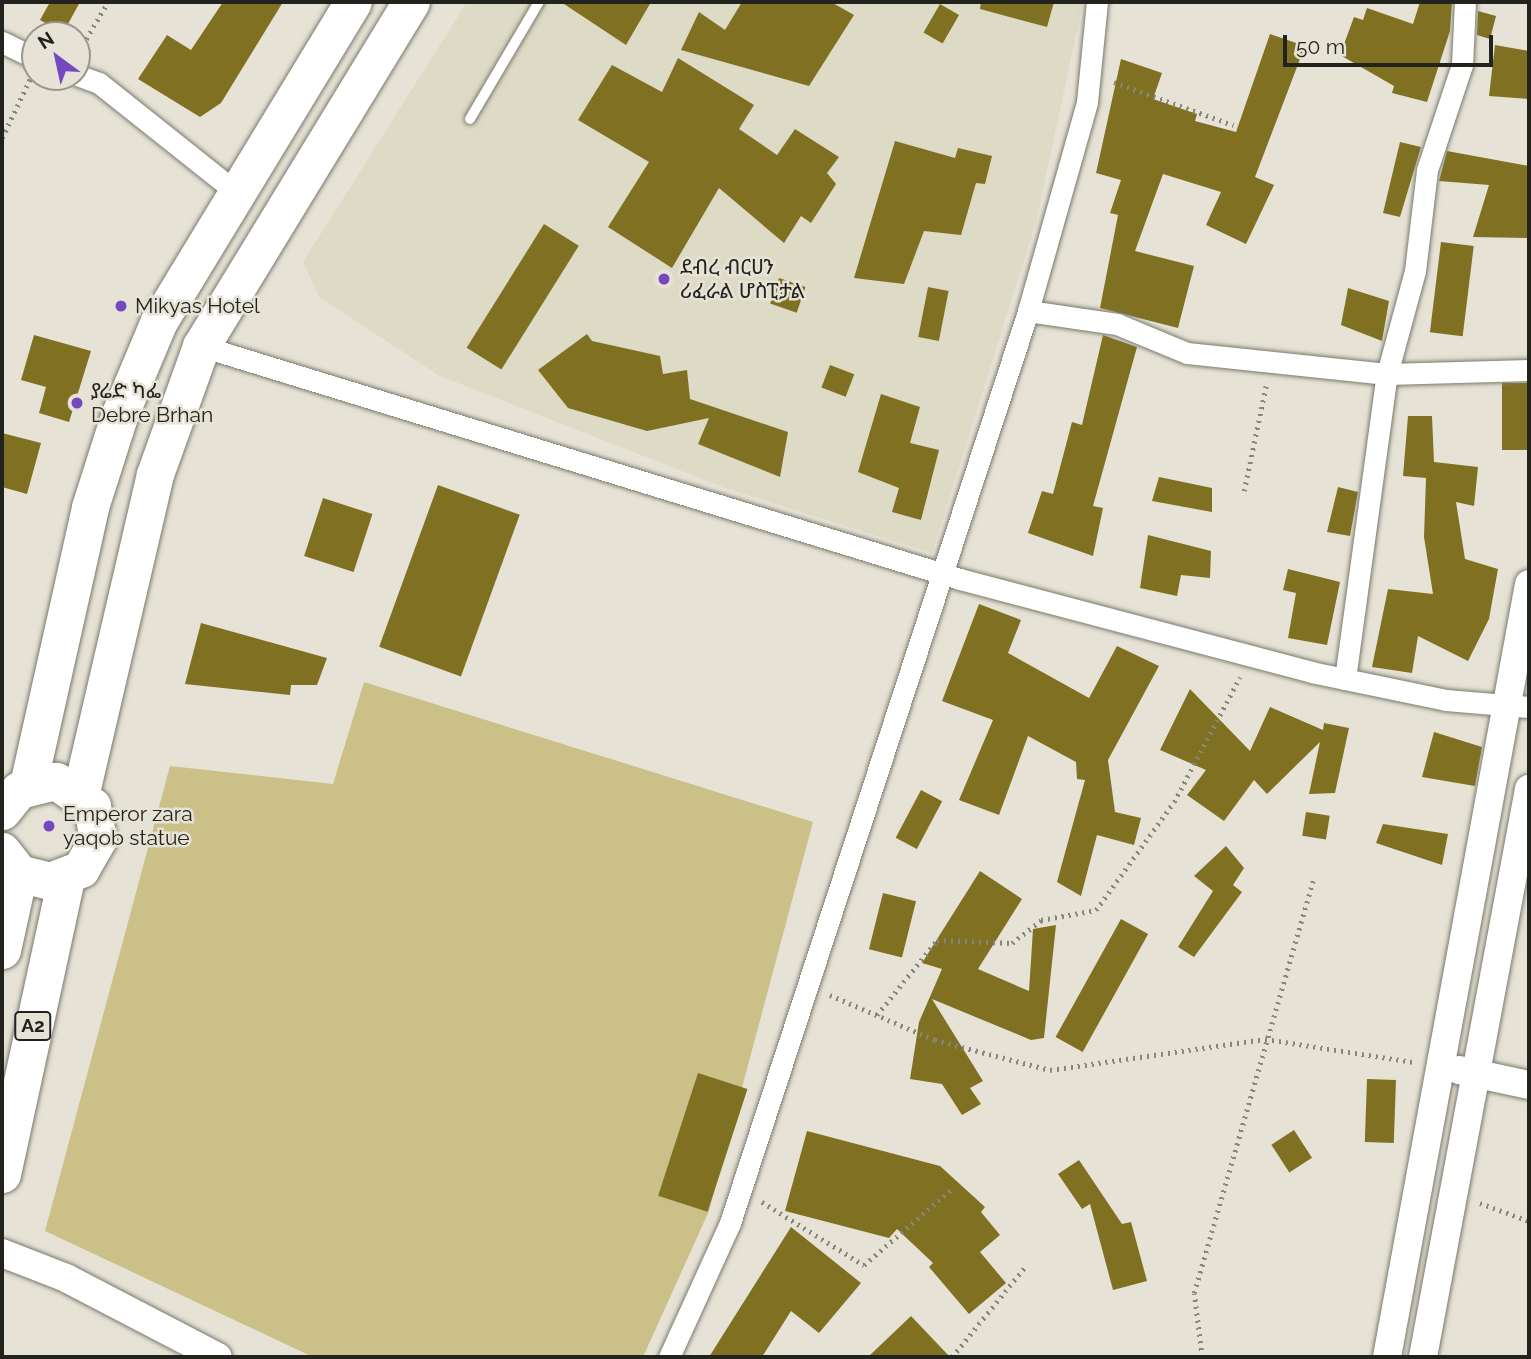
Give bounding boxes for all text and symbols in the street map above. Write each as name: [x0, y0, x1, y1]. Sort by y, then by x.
north arrow: [21, 21, 91, 91]
scale bar: [1286, 21, 1496, 65]
text: N: [34, 27, 58, 53]
text: 50 m: [1296, 34, 1345, 59]
place label: ደብረ ብርሀን ሪፈራል ሆስፒታል: [680, 254, 805, 304]
marker: ደብረ ብርሀን ሪፈራል ሆስፒታል: [654, 269, 674, 289]
place label: Mikyas Hotel: [135, 293, 260, 319]
marker: Mikyas Hotel: [113, 298, 129, 314]
place label: ያሬድ ካፌ Debre Brhan: [91, 378, 213, 428]
marker: ያሬድ ካፌ Debre Brhan: [69, 395, 85, 411]
place label: Emperor zara yaqob statue: [63, 801, 193, 851]
marker: Emperor zara yaqob statue: [41, 818, 57, 834]
road number: A2: [14, 1010, 52, 1042]

